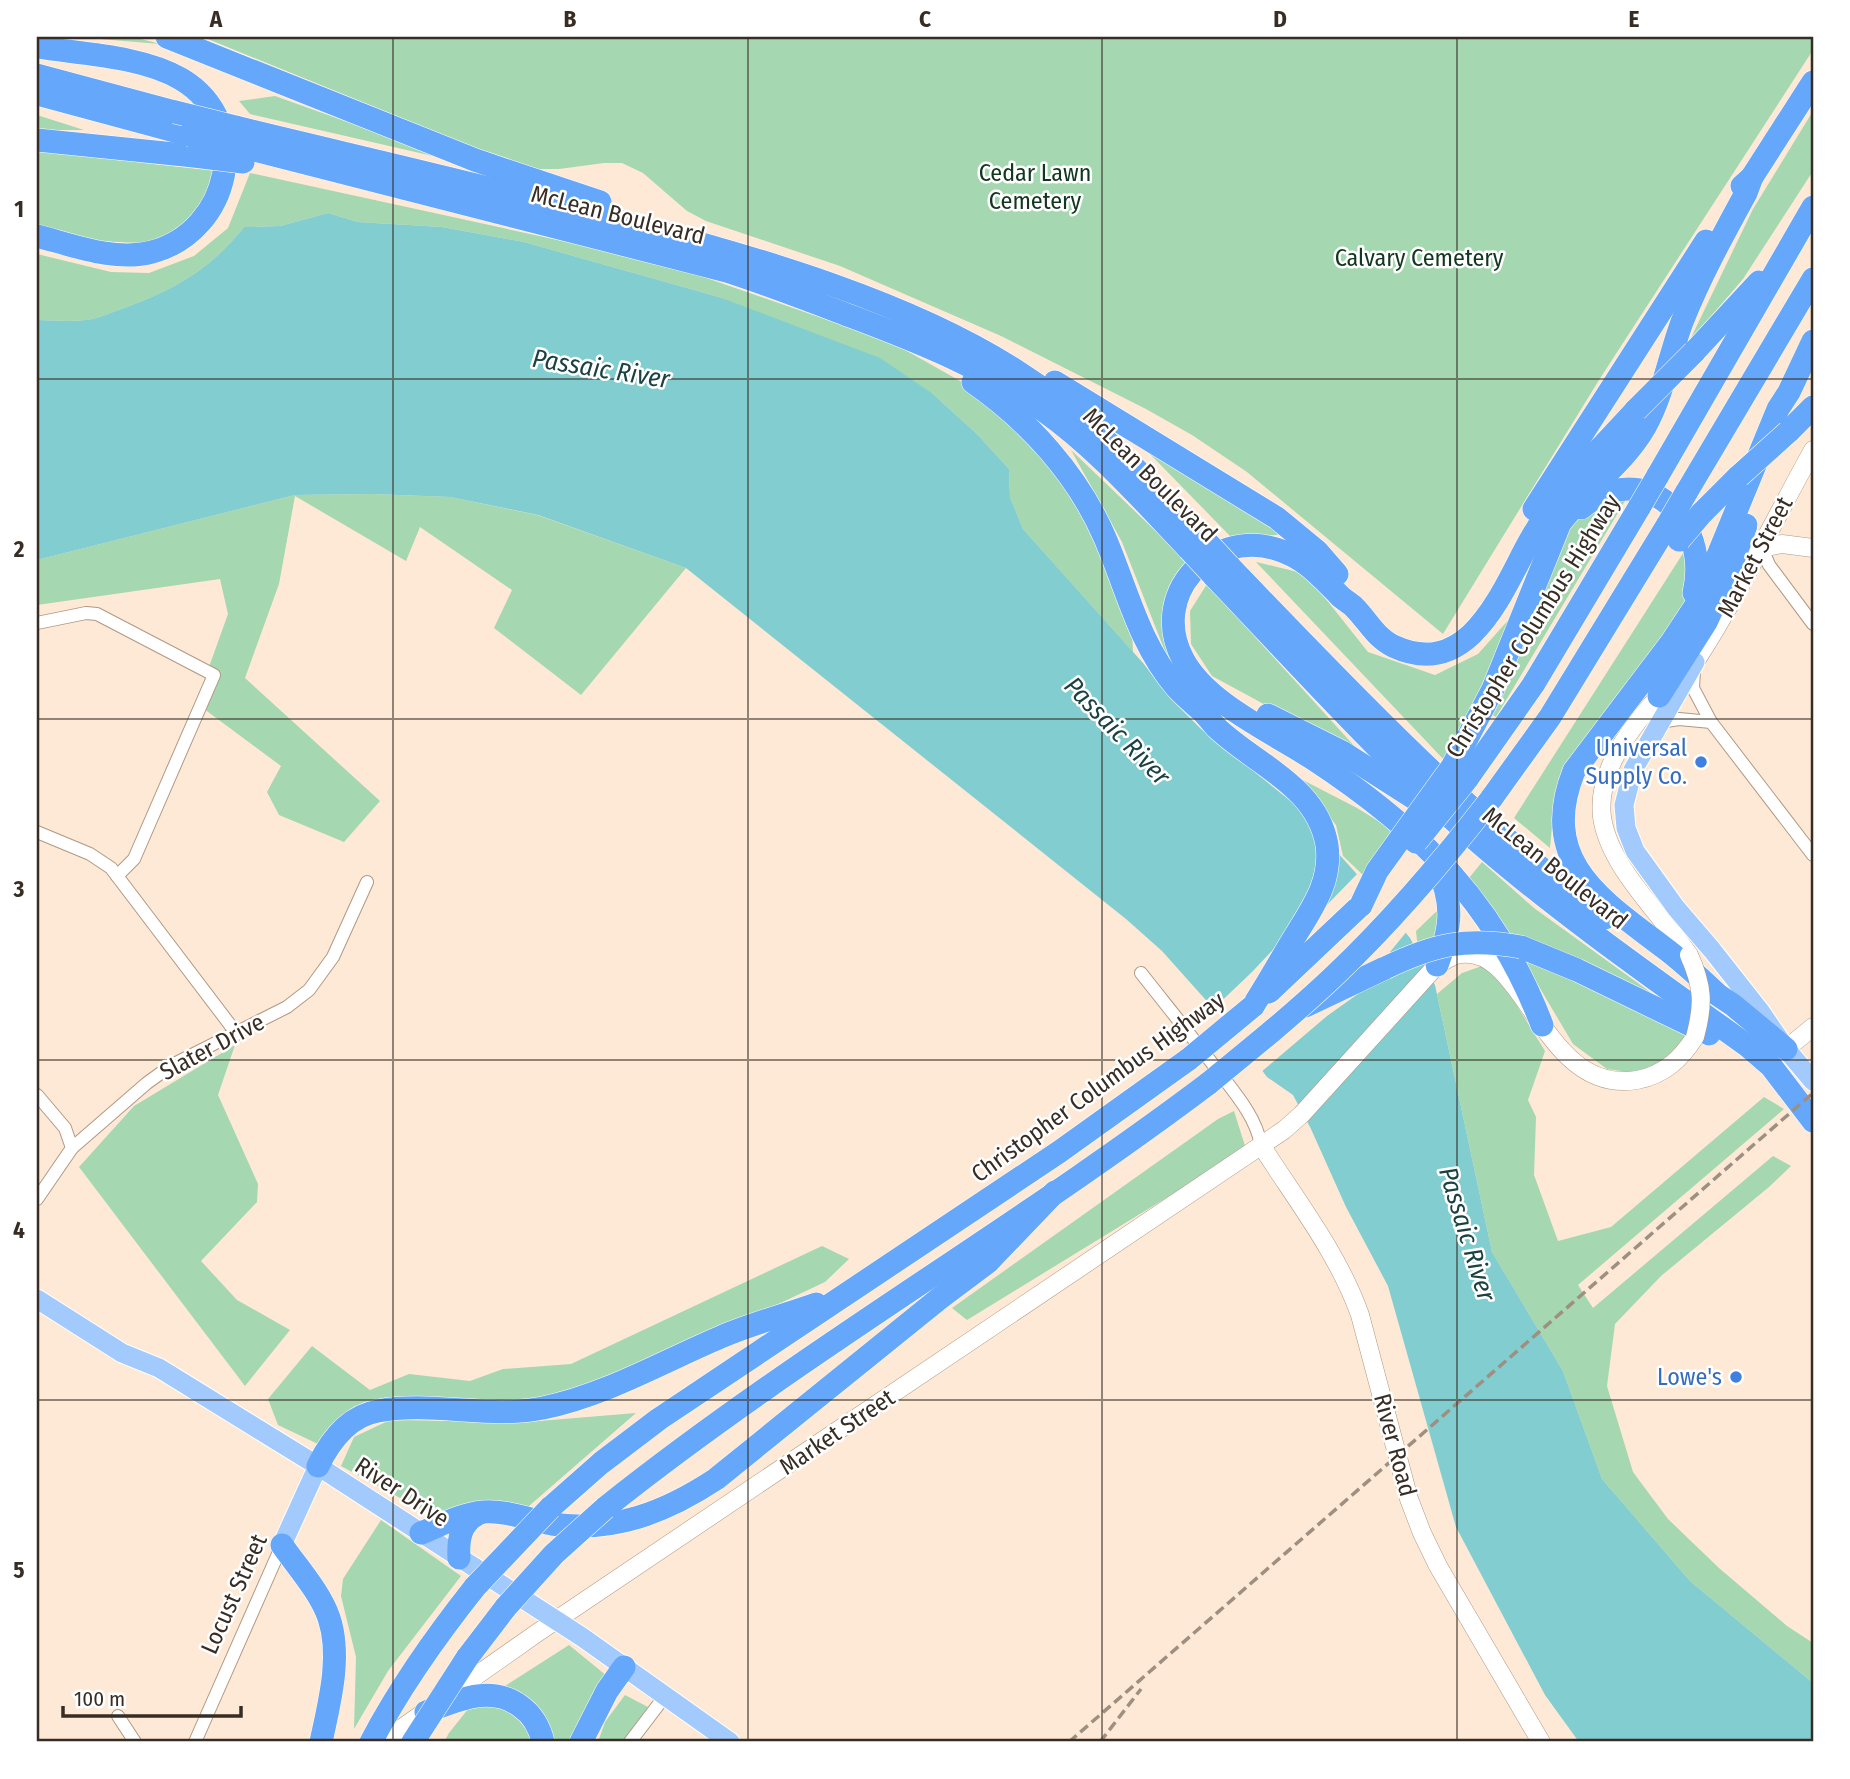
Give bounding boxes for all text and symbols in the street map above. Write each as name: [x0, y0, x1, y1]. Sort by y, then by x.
text: A: [209, 5, 223, 33]
text: B: [564, 5, 577, 33]
text: C: [919, 5, 931, 33]
text: D: [1273, 5, 1287, 33]
text: E: [1629, 5, 1640, 33]
park label: Cedar Lawn Cemetery: [979, 159, 1091, 215]
street label: McLean Boulevard: [528, 180, 708, 250]
text: 1: [14, 195, 24, 223]
park label: Calvary Cemetery: [1335, 244, 1504, 272]
water label: Passaic River: [530, 343, 673, 395]
street label: McLean Boulevard: [1077, 402, 1223, 548]
street label: Christopher Columbus Highway: [1440, 489, 1626, 763]
street label: Market Street: [1712, 492, 1799, 622]
text: 2: [13, 535, 25, 563]
water label: Passaic River: [1058, 670, 1177, 792]
place label: Universal Supply Co.: [1585, 734, 1687, 790]
marker: Universal Supply Co.: [1693, 754, 1709, 770]
street label: McLean Boulevard: [1477, 801, 1633, 935]
text: 3: [13, 875, 25, 903]
street label: Christopher Columbus Highway: [966, 986, 1230, 1188]
street label: Slater Drive: [155, 1008, 269, 1086]
water label: Passaic River: [1432, 1163, 1502, 1306]
text: 4: [13, 1216, 25, 1244]
place label: Lowe's: [1657, 1363, 1722, 1391]
marker: Lowe's: [1728, 1369, 1744, 1385]
street label: Market Street: [774, 1383, 900, 1481]
street label: River Road: [1368, 1390, 1422, 1500]
street label: River Drive: [350, 1451, 454, 1533]
street label: Locust Street: [195, 1530, 273, 1658]
text: 5: [13, 1556, 25, 1584]
scale bar: [63, 1674, 242, 1718]
text: 100 m: [74, 1686, 125, 1712]

